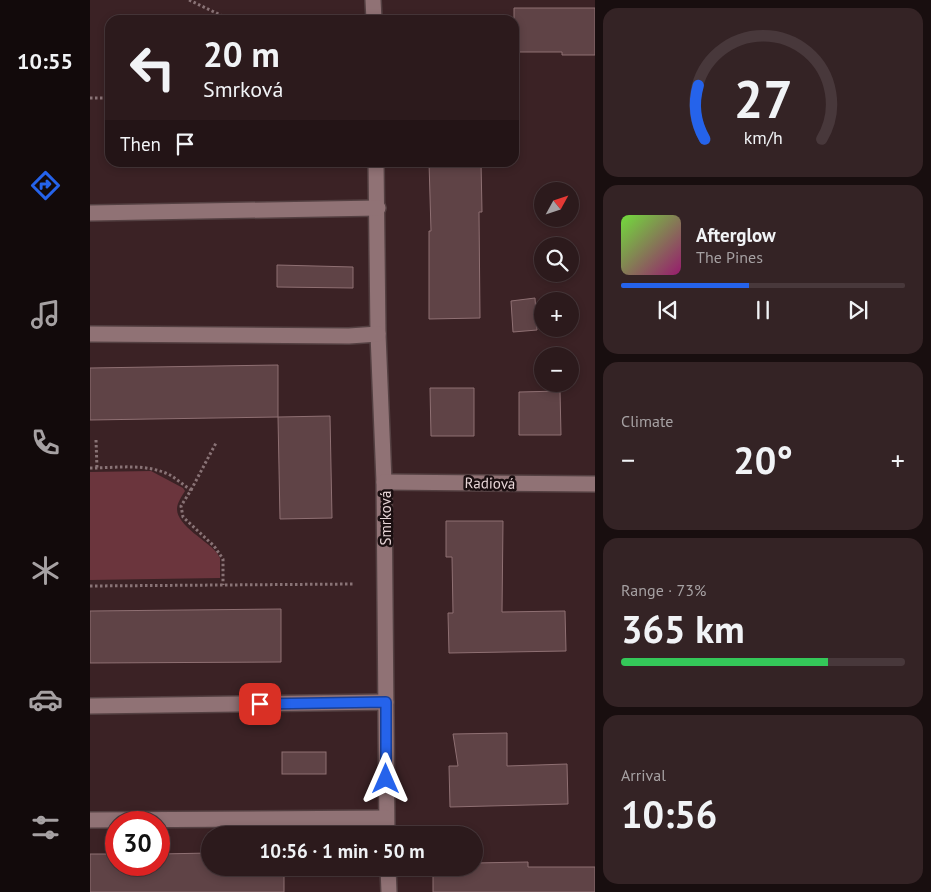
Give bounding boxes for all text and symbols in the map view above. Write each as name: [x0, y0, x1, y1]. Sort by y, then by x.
text: 20 m: [203, 31, 280, 77]
icon: left: [120, 35, 185, 100]
text: 10:55: [17, 47, 73, 75]
text: 27: [734, 65, 792, 132]
text: Smrková: [203, 75, 283, 103]
text: km/h: [743, 126, 783, 149]
icon: arrive: [171, 130, 199, 158]
text: Then: [120, 132, 161, 156]
icon: directions: [28, 168, 63, 203]
north arrow: [534, 182, 579, 228]
map controls: [534, 182, 579, 392]
text: Afterglow: [696, 223, 776, 247]
button: search: [534, 237, 579, 282]
text: The Pines: [696, 247, 763, 267]
button: +: [534, 292, 579, 337]
icon: previous: [654, 296, 682, 324]
icon: pause: [749, 296, 777, 324]
icon: next: [844, 296, 872, 324]
icon: music: [28, 297, 63, 332]
button: −: [534, 347, 579, 392]
text: Climate: [621, 411, 673, 431]
icon: phone: [28, 425, 63, 460]
text: 20°: [733, 435, 793, 484]
text: −: [621, 441, 635, 478]
text: +: [891, 441, 905, 478]
street label: Radiová: [464, 473, 516, 493]
street label: Smrková: [376, 491, 395, 545]
icon: climate: [28, 553, 63, 588]
text: Range · 73%: [621, 580, 706, 600]
text: 365 km: [621, 604, 745, 653]
icon: car: [28, 682, 63, 717]
pin: [239, 683, 281, 725]
icon: arrive: [246, 690, 274, 718]
position arrow: [359, 752, 411, 804]
text: Arrival: [621, 765, 666, 785]
text: 10:56: [621, 789, 717, 838]
icon: filters: [28, 810, 63, 845]
speed limit sign: 30: [105, 811, 170, 876]
text: 10:56 · 1 min · 50 m: [259, 839, 425, 863]

